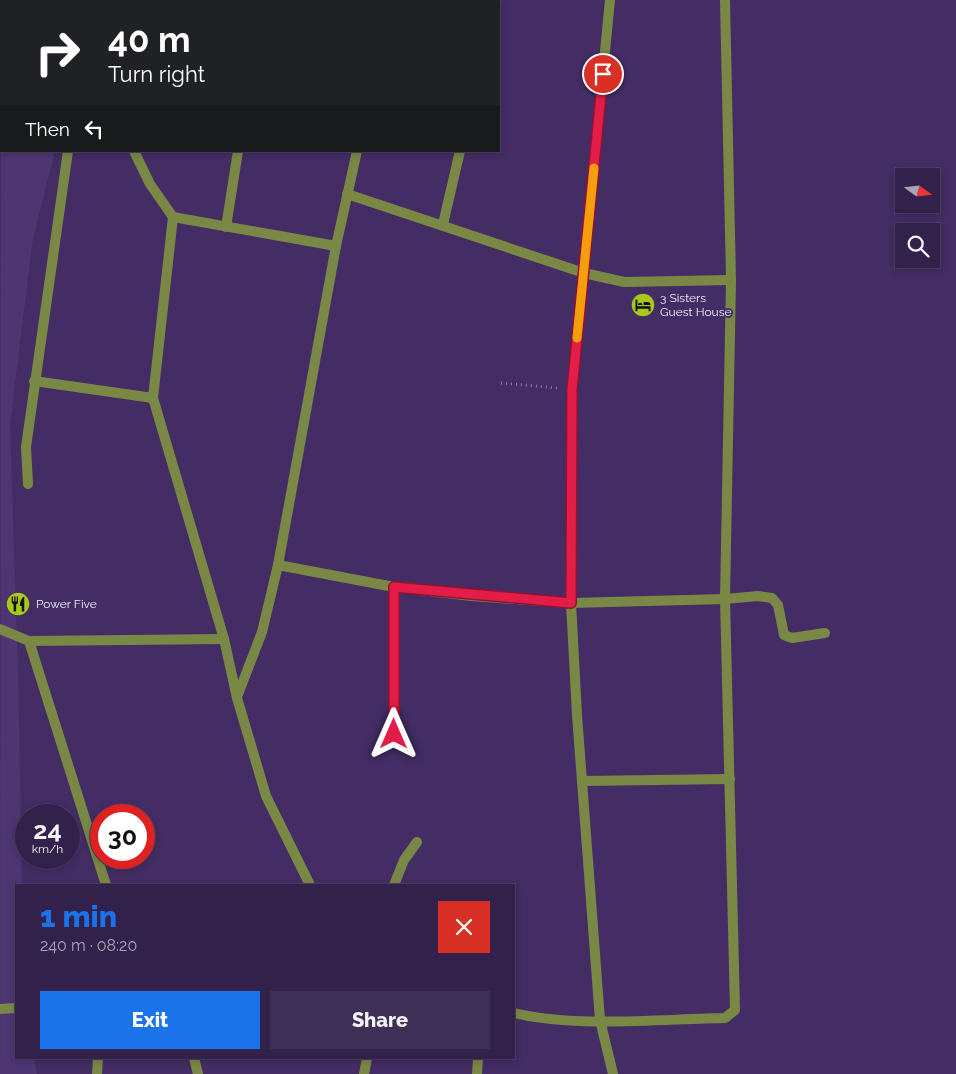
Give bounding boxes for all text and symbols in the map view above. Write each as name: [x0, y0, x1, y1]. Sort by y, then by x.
text: 40 m: [108, 19, 190, 60]
icon: right: [25, 20, 90, 85]
pin: [582, 53, 624, 95]
icon: arrive: [589, 60, 617, 88]
text: Turn right: [108, 61, 205, 87]
icon: left: [80, 115, 108, 143]
text: Then: [25, 118, 70, 140]
north arrow: [895, 168, 940, 212]
map controls: [895, 168, 940, 268]
button: search: [895, 223, 940, 268]
place label: 3 Sisters Guest House: [660, 291, 732, 319]
hotel icon: 3 Sisters Guest House: [630, 292, 656, 318]
restaurant icon: Power Five: [5, 591, 31, 617]
place label: Power Five: [36, 597, 97, 611]
position arrow: [367, 707, 419, 759]
speed limit sign: 30: [90, 804, 155, 869]
text: 24: [33, 815, 62, 845]
text: km/h: [32, 842, 63, 856]
text: 1 min: [40, 899, 117, 934]
button: close: [438, 901, 490, 953]
text: 240 m · 08:20: [40, 936, 137, 955]
button: Exit: [40, 991, 260, 1049]
button: Share: [270, 991, 490, 1049]

